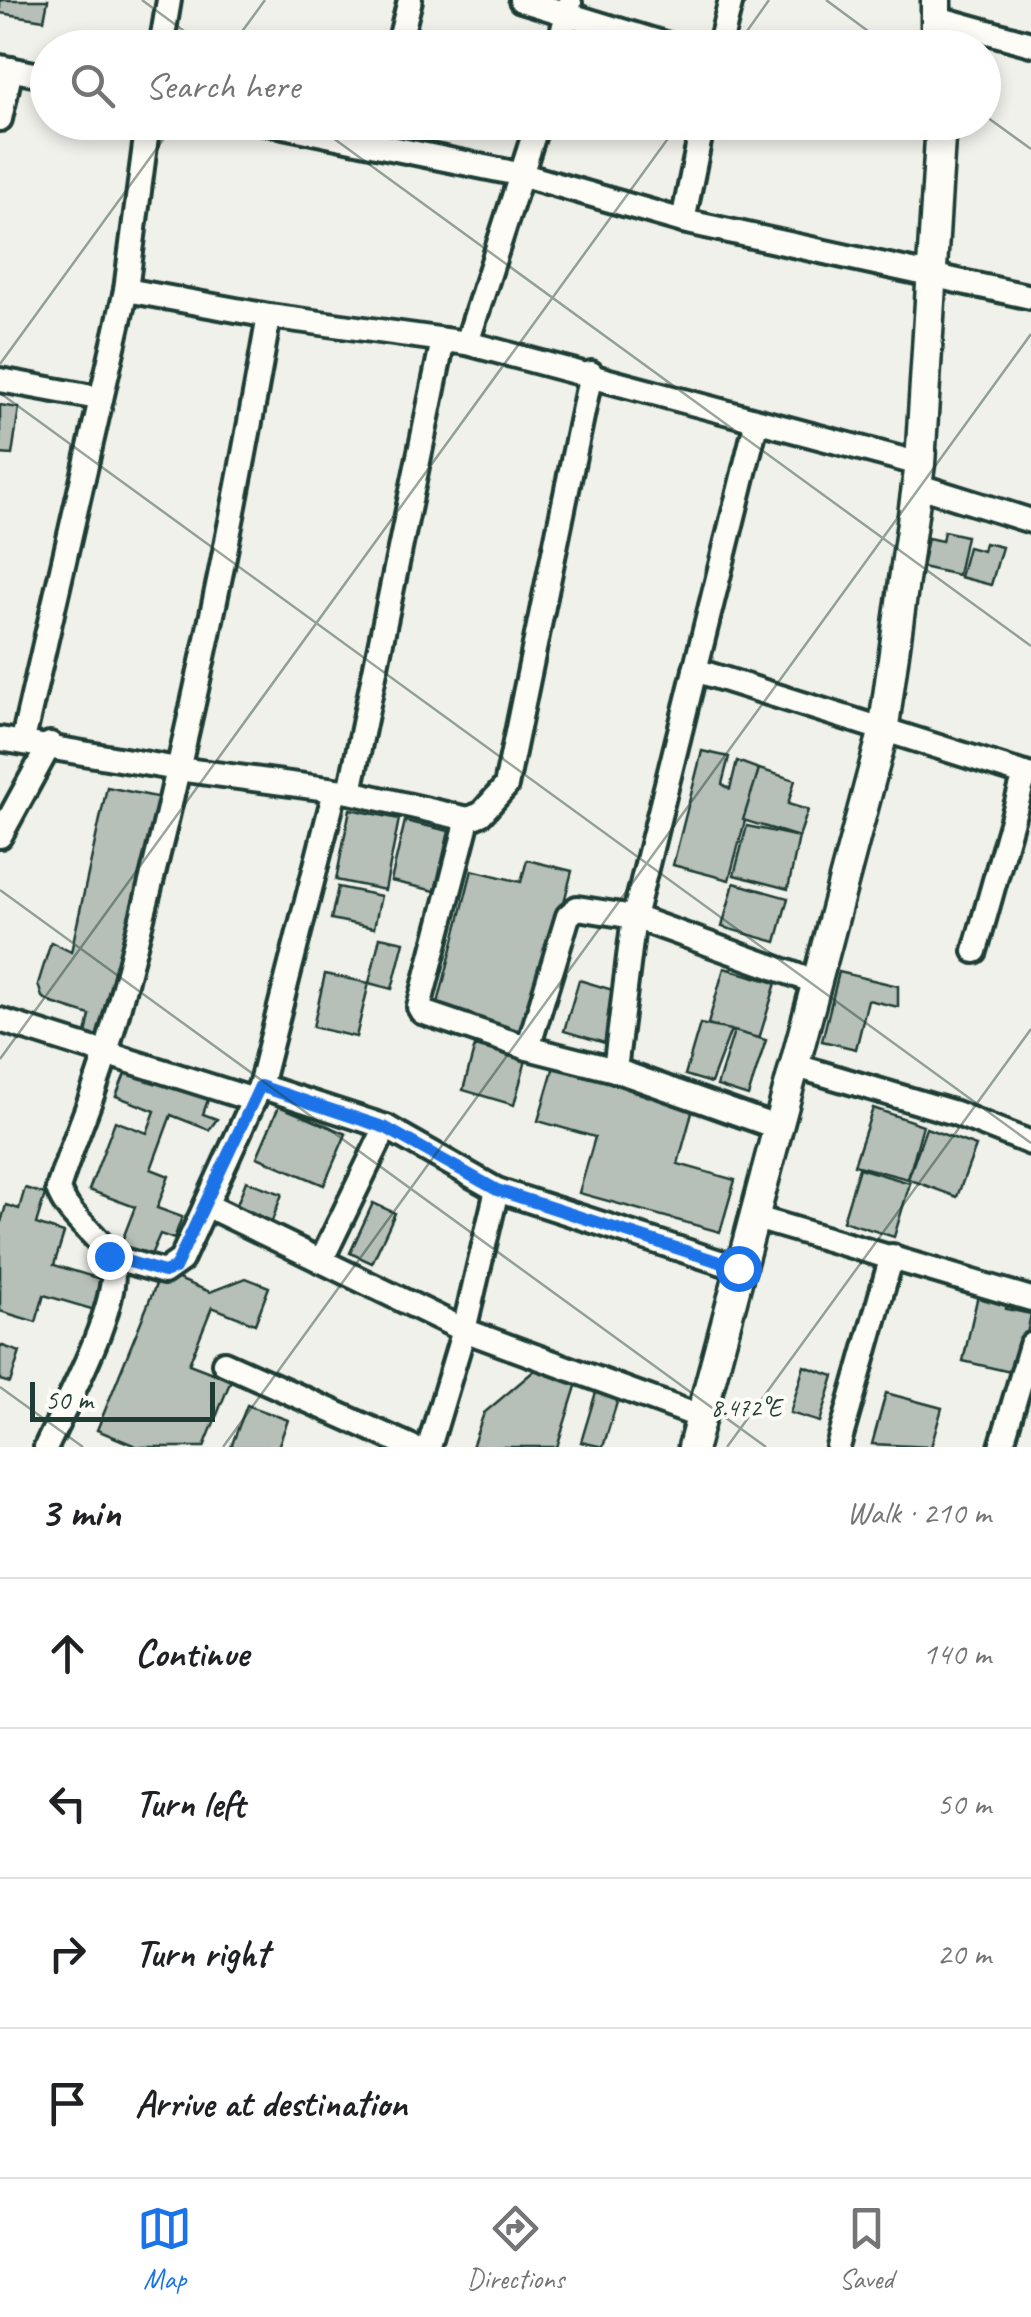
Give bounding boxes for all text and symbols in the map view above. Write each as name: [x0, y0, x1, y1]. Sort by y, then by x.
search box: [30, 30, 1001, 140]
icon: search: [65, 58, 120, 113]
text: Search here: [145, 62, 300, 109]
route end: [87, 1234, 133, 1280]
route start: [716, 1246, 762, 1292]
scale bar: [30, 1377, 215, 1422]
text: 50 m: [45, 1382, 93, 1417]
text: 8.472°E: [711, 1392, 784, 1424]
text: 3 min: [40, 1486, 120, 1539]
text: Walk · 210 m: [847, 1492, 991, 1533]
icon: ahead: [40, 1626, 95, 1681]
text: Continue: [135, 1630, 249, 1677]
text: 140 m: [922, 1633, 991, 1674]
icon: left: [40, 1776, 95, 1831]
text: Turn left: [135, 1780, 245, 1827]
text: 50 m: [937, 1783, 991, 1824]
icon: right: [40, 1926, 95, 1981]
text: Turn right: [135, 1930, 269, 1977]
text: 20 m: [937, 1933, 991, 1974]
icon: arrive: [40, 2076, 95, 2131]
text: Arrive at destination: [135, 2080, 407, 2127]
tab: Map: [137, 2201, 192, 2296]
tab: Directions: [467, 2201, 564, 2296]
tab: Saved: [839, 2201, 894, 2296]

